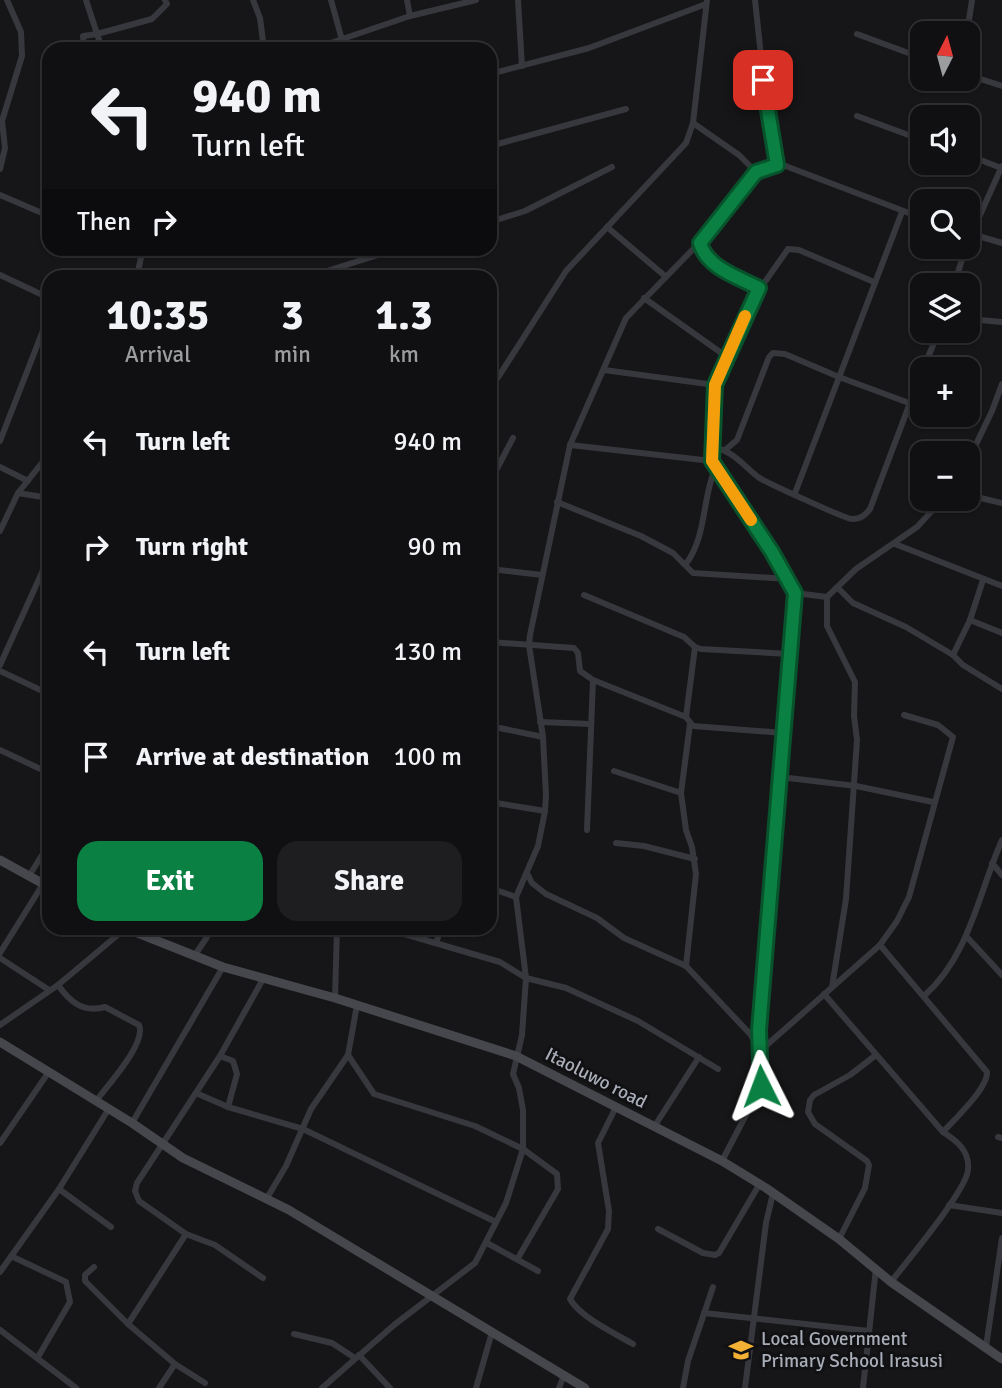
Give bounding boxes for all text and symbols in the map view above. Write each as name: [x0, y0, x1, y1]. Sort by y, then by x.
north arrow: [910, 21, 980, 91]
map controls: [910, 21, 980, 511]
pin: [733, 50, 793, 110]
icon: arrive: [744, 61, 782, 99]
text: 940 m: [192, 66, 322, 126]
icon: left: [77, 70, 168, 161]
button: sound: [910, 105, 980, 175]
text: Turn left: [192, 126, 305, 165]
button: search: [910, 189, 980, 259]
icon: right: [145, 203, 183, 241]
text: Then: [77, 206, 131, 238]
button: layers: [910, 273, 980, 343]
text: 10:35: [106, 290, 209, 341]
text: 3: [281, 290, 304, 341]
text: 1.3: [375, 290, 433, 341]
text: Arrival: [125, 340, 191, 369]
text: min: [274, 340, 311, 369]
text: km: [389, 340, 419, 369]
button: +: [910, 357, 980, 427]
icon: left: [77, 423, 115, 461]
text: Turn left: [136, 426, 230, 458]
text: 940 m: [393, 426, 462, 458]
button: −: [910, 441, 980, 511]
icon: right: [77, 528, 115, 566]
text: Turn right: [136, 531, 248, 563]
text: 90 m: [407, 531, 462, 563]
icon: left: [77, 633, 115, 671]
text: Turn left: [136, 636, 230, 668]
text: 130 m: [393, 636, 462, 668]
icon: arrive: [77, 738, 115, 776]
text: Arrive at destination: [136, 741, 369, 773]
text: 100 m: [393, 741, 462, 773]
button: Exit: [77, 841, 263, 921]
button: Share: [277, 841, 462, 921]
street label: Itaoluwo road: [541, 1042, 651, 1114]
position arrow: [724, 1049, 798, 1123]
place label: Local Government Primary School Irasusi: [761, 1327, 943, 1373]
school or university icon: Local Government Primary School Irasusi: [727, 1336, 755, 1364]

